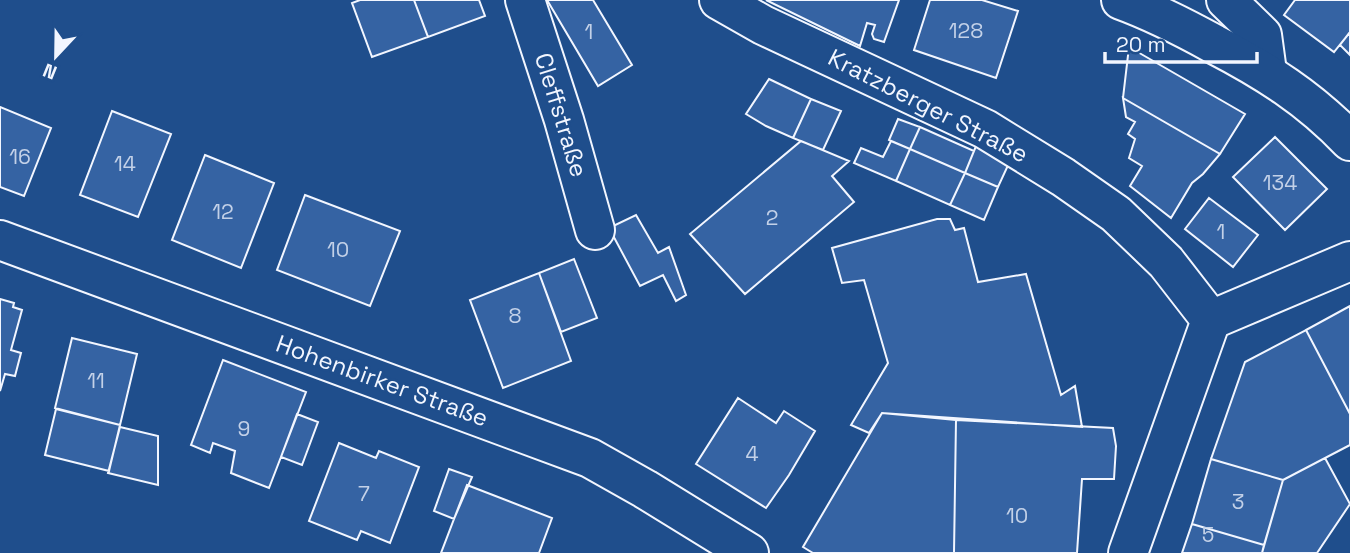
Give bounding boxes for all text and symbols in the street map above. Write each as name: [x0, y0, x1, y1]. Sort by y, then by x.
house number: 128: [949, 17, 983, 44]
house number: 1: [585, 18, 593, 45]
north arrow: [21, 21, 91, 91]
scale bar: [1105, 21, 1257, 65]
text: 20 m: [1116, 31, 1166, 58]
street label: Kratzberger Straße: [823, 42, 1033, 169]
street label: Cleffstraße: [528, 49, 595, 181]
text: N: [39, 57, 60, 85]
house number: 16: [9, 143, 31, 170]
house number: 14: [114, 150, 136, 177]
house number: 134: [1263, 169, 1297, 196]
house number: 12: [212, 198, 234, 225]
house number: 2: [766, 204, 778, 231]
house number: 1: [1217, 218, 1225, 245]
house number: 10: [327, 236, 349, 263]
house number: 8: [508, 302, 522, 329]
street label: Hohenbirker Straße: [272, 328, 493, 433]
house number: 11: [87, 367, 105, 394]
house number: 9: [238, 415, 250, 442]
house number: 4: [745, 440, 759, 467]
house number: 7: [358, 480, 370, 507]
house number: 3: [1232, 488, 1244, 515]
house number: 10: [1006, 502, 1028, 529]
house number: 5: [1202, 521, 1214, 548]

